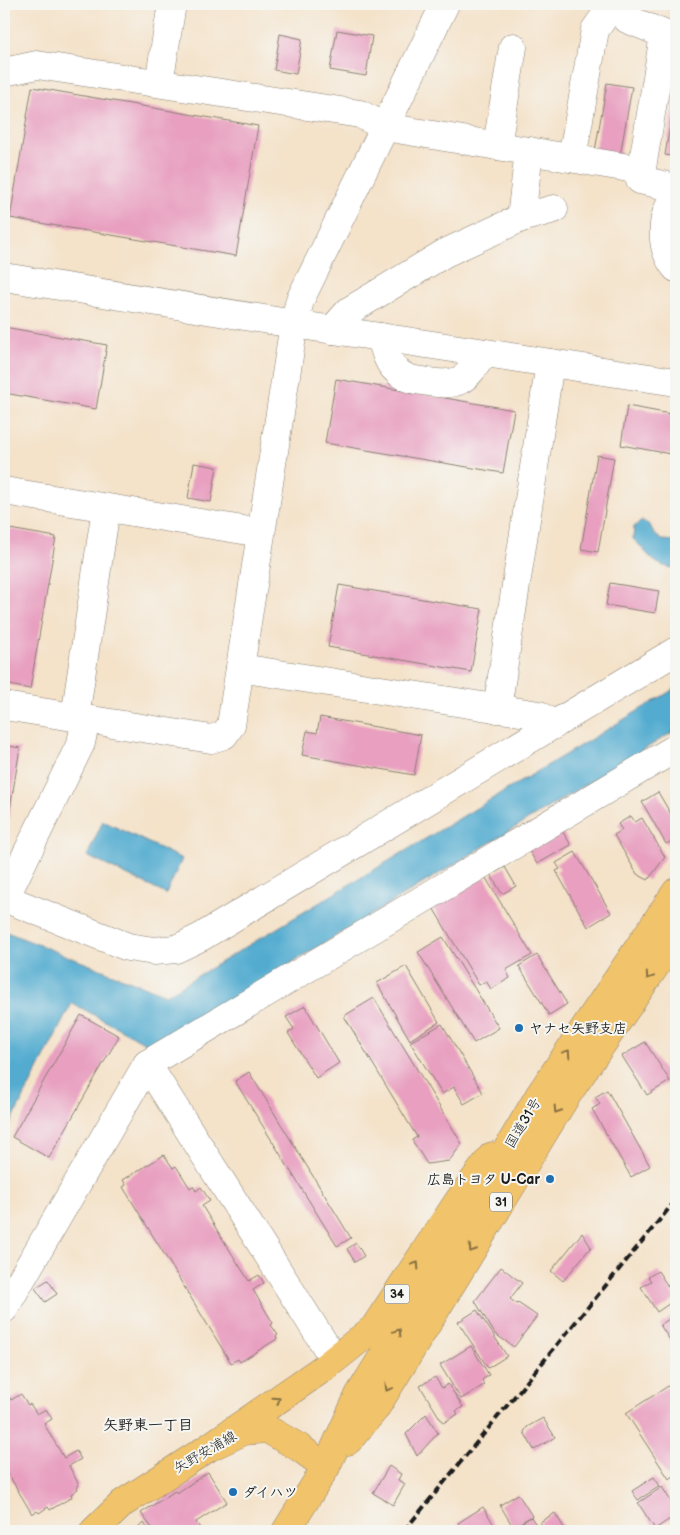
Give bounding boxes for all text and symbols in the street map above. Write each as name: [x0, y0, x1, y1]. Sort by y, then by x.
one-way arrow: [646, 970, 655, 980]
place label: ヤナセ矢野支店: [529, 1020, 627, 1037]
marker: ヤナセ矢野支店: [513, 1022, 525, 1034]
one-way arrow: [561, 1049, 570, 1059]
street label: 国道31号: [501, 1095, 545, 1151]
one-way arrow: [554, 1105, 564, 1114]
place label: 広島トヨタ U-Car: [427, 1171, 540, 1188]
marker: 広島トヨタ U-Car: [544, 1173, 556, 1185]
road number: 31: [490, 1192, 512, 1212]
one-way arrow: [469, 1243, 478, 1252]
one-way arrow: [410, 1261, 419, 1270]
road number: 34: [384, 1285, 410, 1304]
one-way arrow: [392, 1328, 402, 1337]
one-way arrow: [385, 1382, 395, 1391]
one-way arrow: [271, 1397, 280, 1406]
district label: 矢野東一丁目: [103, 1416, 193, 1435]
street label: 矢野安浦線: [170, 1427, 240, 1477]
place label: ダイハツ: [243, 1484, 298, 1501]
marker: ダイハツ: [227, 1486, 239, 1498]

